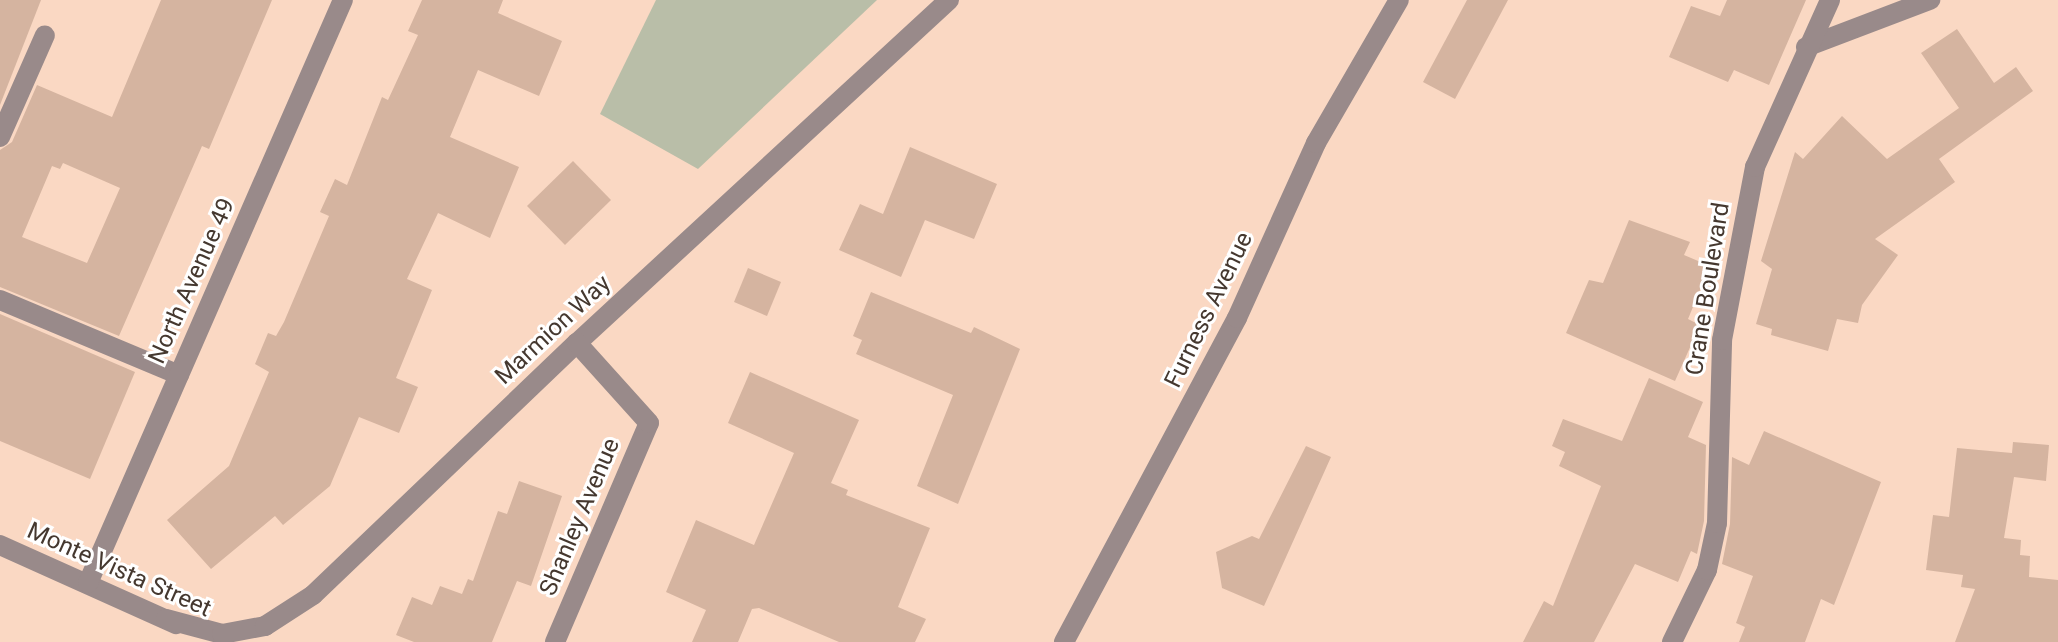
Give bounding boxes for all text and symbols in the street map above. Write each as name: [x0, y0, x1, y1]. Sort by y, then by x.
street label: North Avenue 49: [143, 194, 241, 368]
street label: Crane Boulevard: [1680, 201, 1736, 377]
street label: Furness Avenue: [1159, 227, 1259, 393]
street label: Marmion Way: [489, 269, 617, 391]
street label: Shanley Avenue: [534, 434, 626, 600]
street label: Monte Vista Street: [23, 517, 215, 623]

